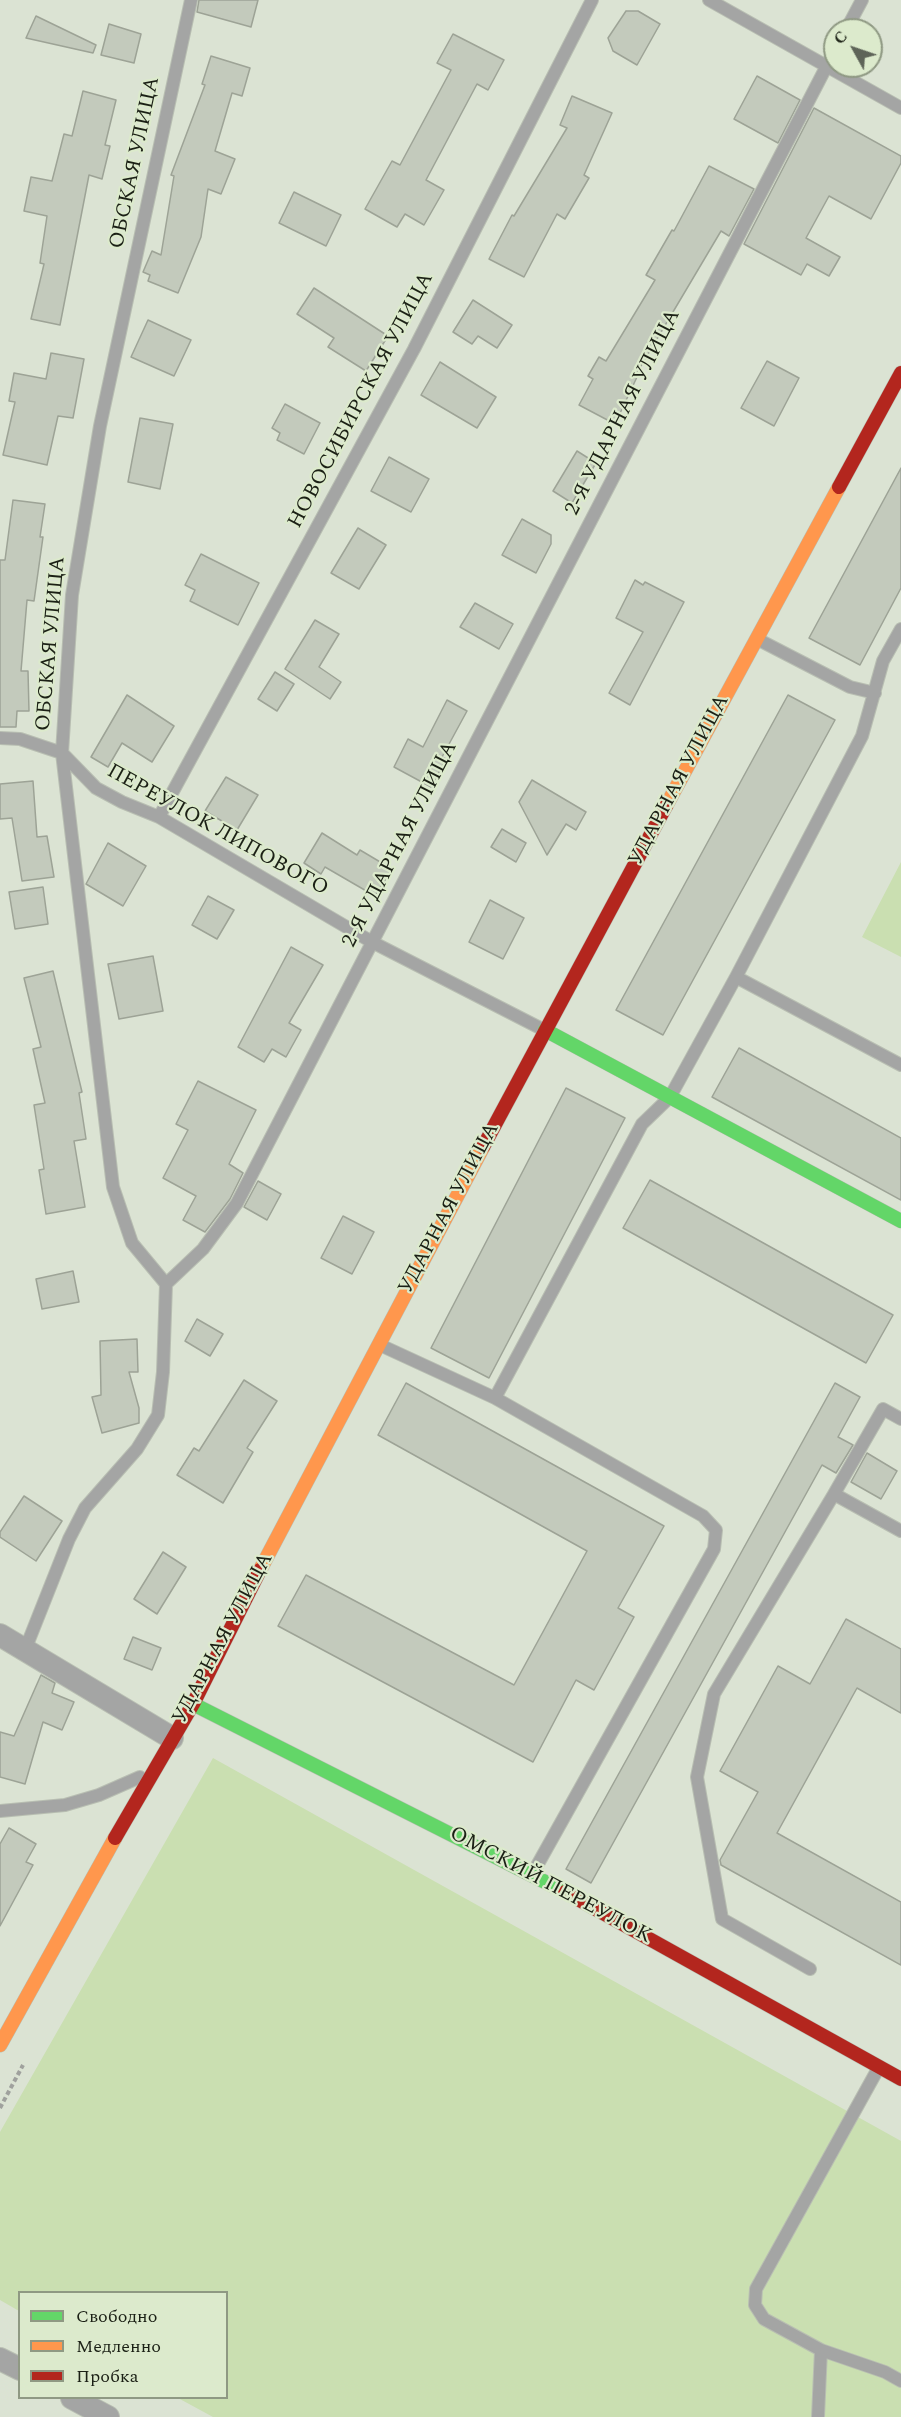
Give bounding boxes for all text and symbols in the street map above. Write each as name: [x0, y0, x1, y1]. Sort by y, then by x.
north arrow: [823, 18, 883, 78]
text: С: [828, 26, 854, 50]
street label: ОБСКАЯ УЛИЦА: [105, 75, 167, 251]
street label: НОВОСИБИРСКАЯ УЛИЦА: [284, 269, 440, 533]
street label: 2-Я УДАРНАЯ УЛИЦА: [561, 306, 687, 520]
street label: ОБСКАЯ УЛИЦА: [32, 556, 72, 732]
street label: УДАРНАЯ УЛИЦА: [624, 691, 736, 871]
street label: 2-Я УДАРНАЯ УЛИЦА: [338, 738, 464, 952]
street label: ПЕРЕУЛОК ЛИПОВОГО: [102, 760, 332, 902]
street label: УДАРНАЯ УЛИЦА: [394, 1119, 506, 1299]
street label: УДАРНАЯ УЛИЦА: [168, 1549, 280, 1729]
street label: ОМСКИЙ ПЕРЕУЛОК: [445, 1822, 655, 1950]
legend: [18, 2291, 228, 2399]
text: Свободно: [76, 2303, 157, 2330]
text: Медленно: [76, 2333, 161, 2360]
text: Пробка: [76, 2363, 138, 2390]

